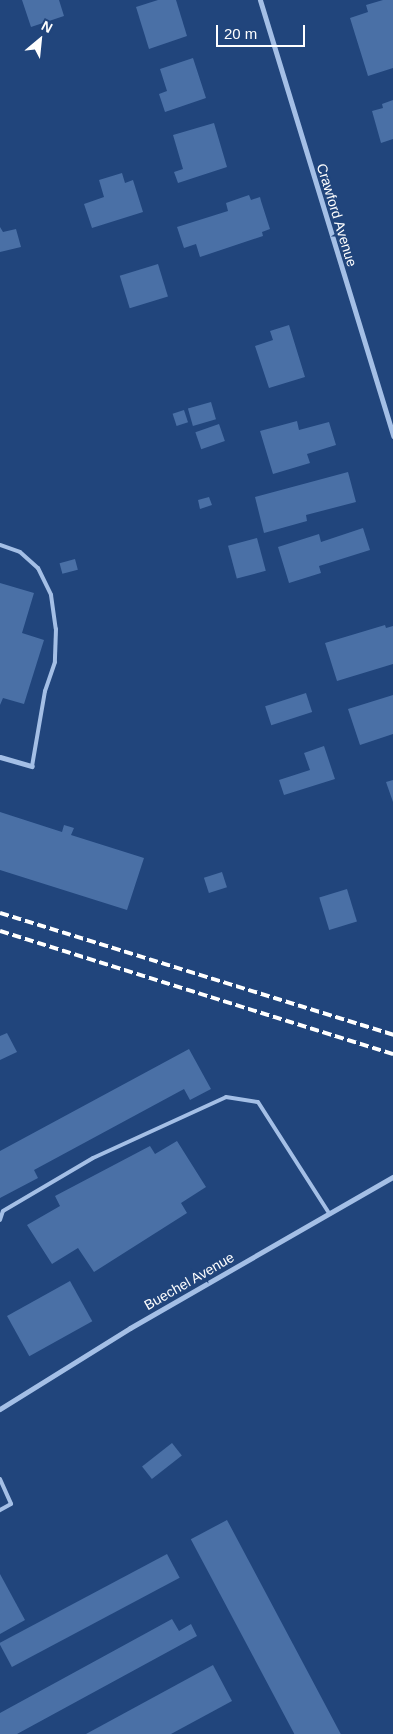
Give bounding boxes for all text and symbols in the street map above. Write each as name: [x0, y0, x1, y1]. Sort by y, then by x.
north arrow: [15, 15, 65, 65]
scale bar: [218, 15, 307, 47]
text: N: [39, 17, 55, 36]
text: 20 m: [224, 25, 257, 42]
street label: Crawford Avenue: [313, 161, 361, 269]
street label: Buechel Avenue: [141, 1248, 237, 1314]

